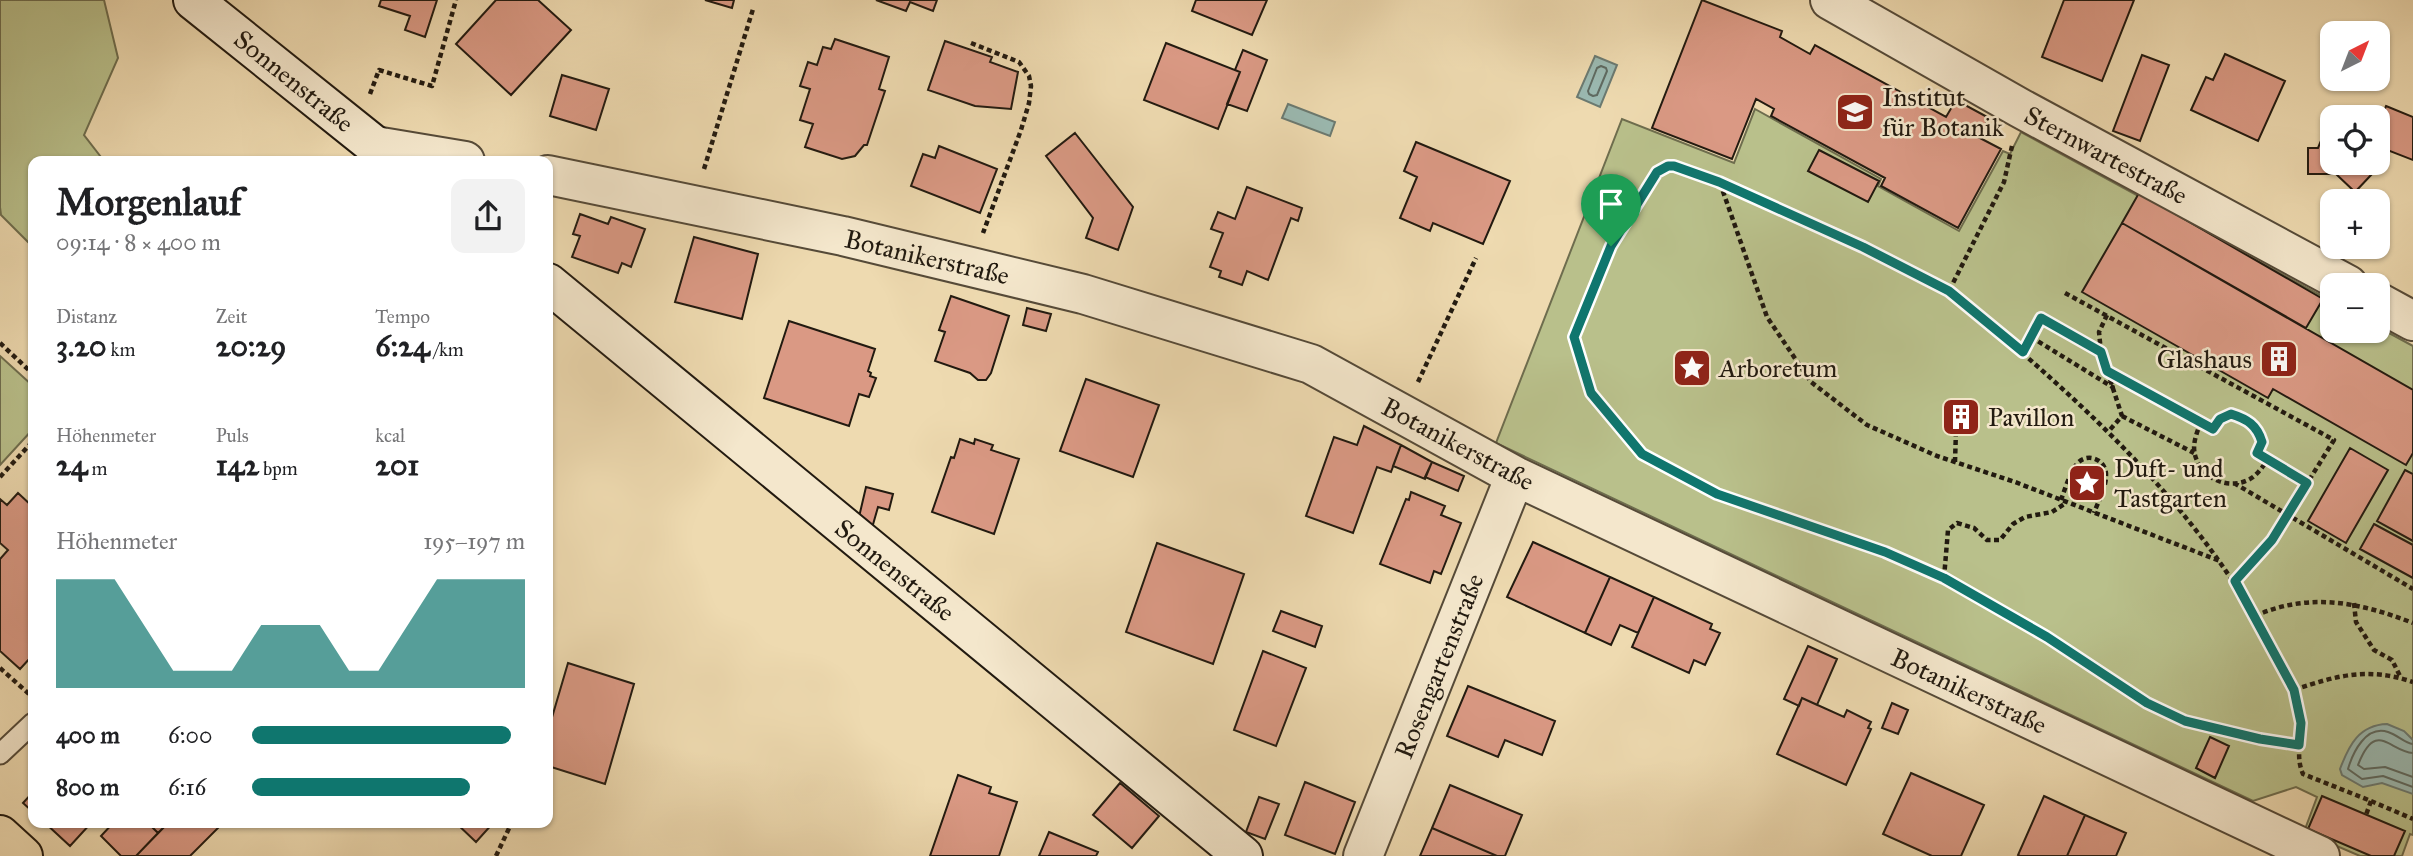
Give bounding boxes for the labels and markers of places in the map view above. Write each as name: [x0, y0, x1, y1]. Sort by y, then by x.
place label: Institut für Botanik: [1882, 81, 2005, 143]
school or university icon: Institut für Botanik: [1834, 91, 1876, 133]
pin: [1581, 174, 1641, 246]
building icon: Glashaus: [2258, 338, 2300, 380]
place label: Glashaus: [2157, 343, 2252, 375]
place icon: Arboretum: [1671, 347, 1713, 389]
place label: Arboretum: [1718, 352, 1838, 384]
building icon: Pavillon: [1940, 396, 1982, 438]
place label: Pavillon: [1988, 401, 2074, 433]
place label: Duft- und Tastgarten: [2114, 452, 2227, 514]
place icon: Duft- und Tastgarten: [2066, 462, 2108, 504]

